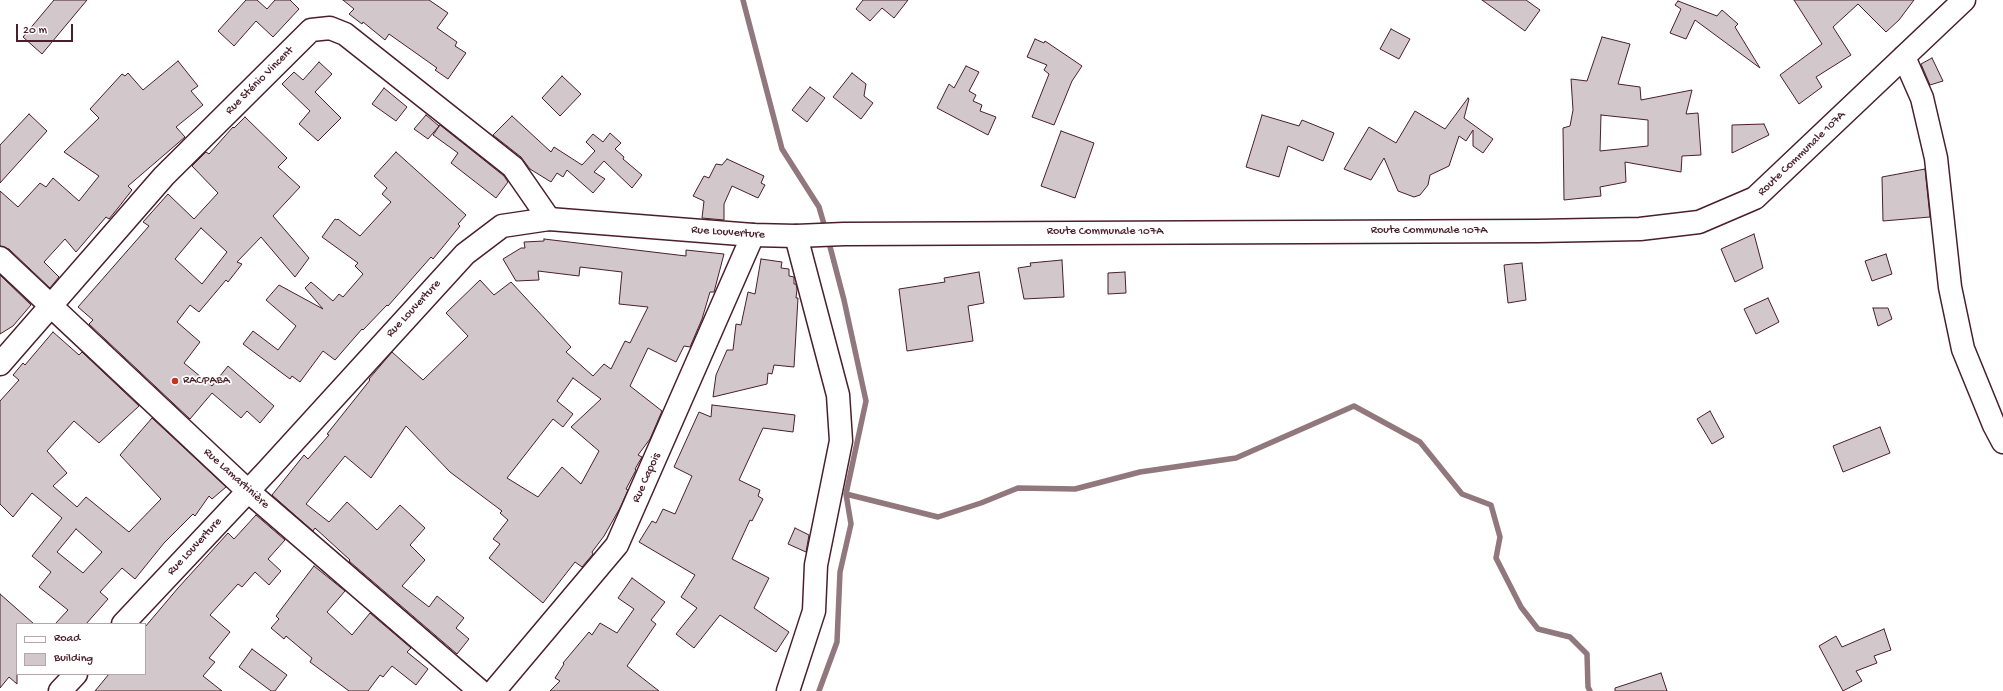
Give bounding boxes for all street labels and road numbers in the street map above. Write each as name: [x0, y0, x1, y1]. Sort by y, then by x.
street label: Rue Sténio Vincent: [223, 44, 297, 118]
street label: Route Communale 107A: [1755, 108, 1849, 200]
street label: Rue Louverture: [691, 223, 765, 243]
street label: Route Communale 107A: [1371, 224, 1487, 238]
street label: Route Communale 107A: [1047, 225, 1163, 239]
street label: Rue Louverture: [384, 277, 444, 341]
street label: Rue Lamartinière: [200, 446, 272, 512]
street label: Rue Capois: [630, 451, 664, 505]
street label: Rue Louverture: [165, 515, 225, 579]

